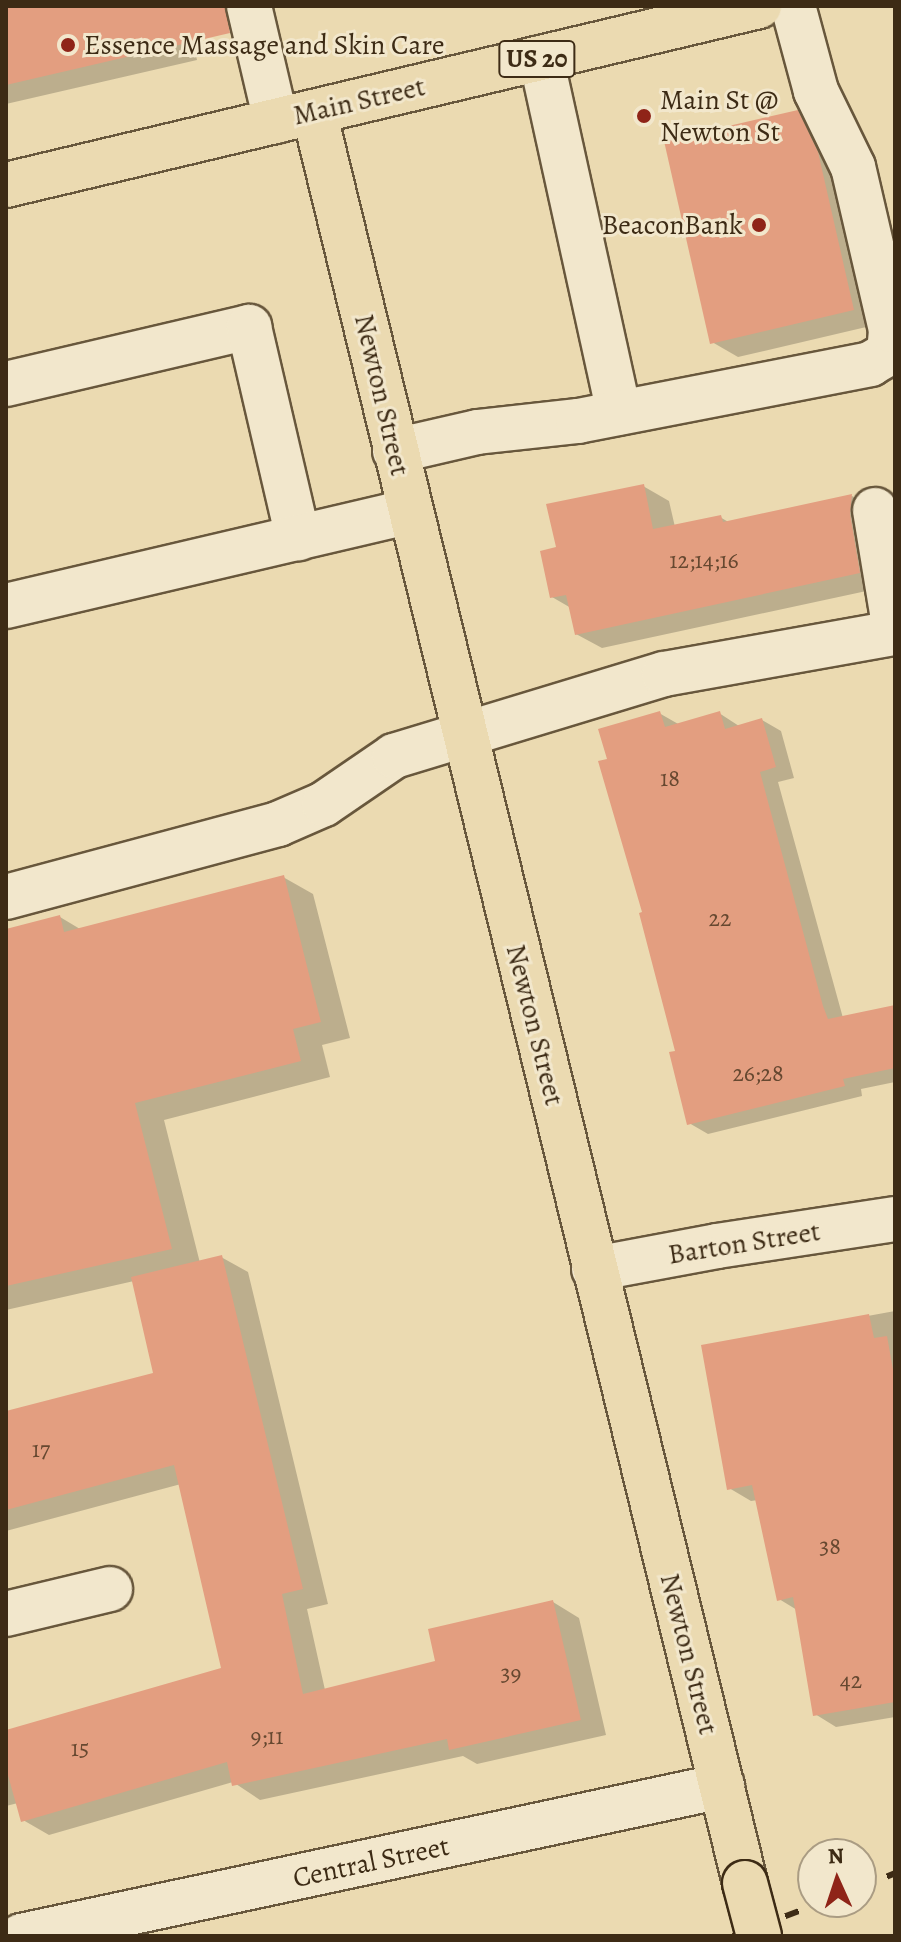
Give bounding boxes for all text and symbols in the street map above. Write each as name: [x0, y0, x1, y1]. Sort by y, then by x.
place label: Essence Massage and Skin Care: [84, 28, 444, 62]
marker: Essence Massage and Skin Care: [59, 36, 77, 54]
road number: US 20: [497, 37, 577, 81]
street label: Main Street: [290, 70, 428, 132]
place label: Main St @ Newton St: [660, 83, 780, 149]
marker: Main St @ Newton St: [635, 107, 653, 125]
place label: BeaconBank: [602, 208, 743, 242]
marker: BeaconBank: [750, 216, 768, 234]
street label: Newton Street: [347, 311, 417, 479]
house number: 12;14;16: [669, 547, 739, 575]
house number: 18: [660, 765, 680, 793]
house number: 22: [709, 905, 731, 933]
street label: Newton Street: [499, 941, 571, 1109]
house number: 26;28: [732, 1060, 784, 1088]
street label: Barton Street: [666, 1214, 822, 1272]
house number: 17: [32, 1436, 50, 1464]
house number: 38: [819, 1533, 841, 1561]
street label: Newton Street: [653, 1570, 725, 1738]
house number: 39: [501, 1660, 521, 1688]
house number: 42: [840, 1667, 862, 1695]
house number: 9;11: [250, 1723, 284, 1751]
house number: 15: [71, 1735, 89, 1763]
street label: Central Street: [290, 1829, 452, 1895]
north arrow: [797, 1838, 877, 1918]
text: N: [827, 1841, 845, 1871]

